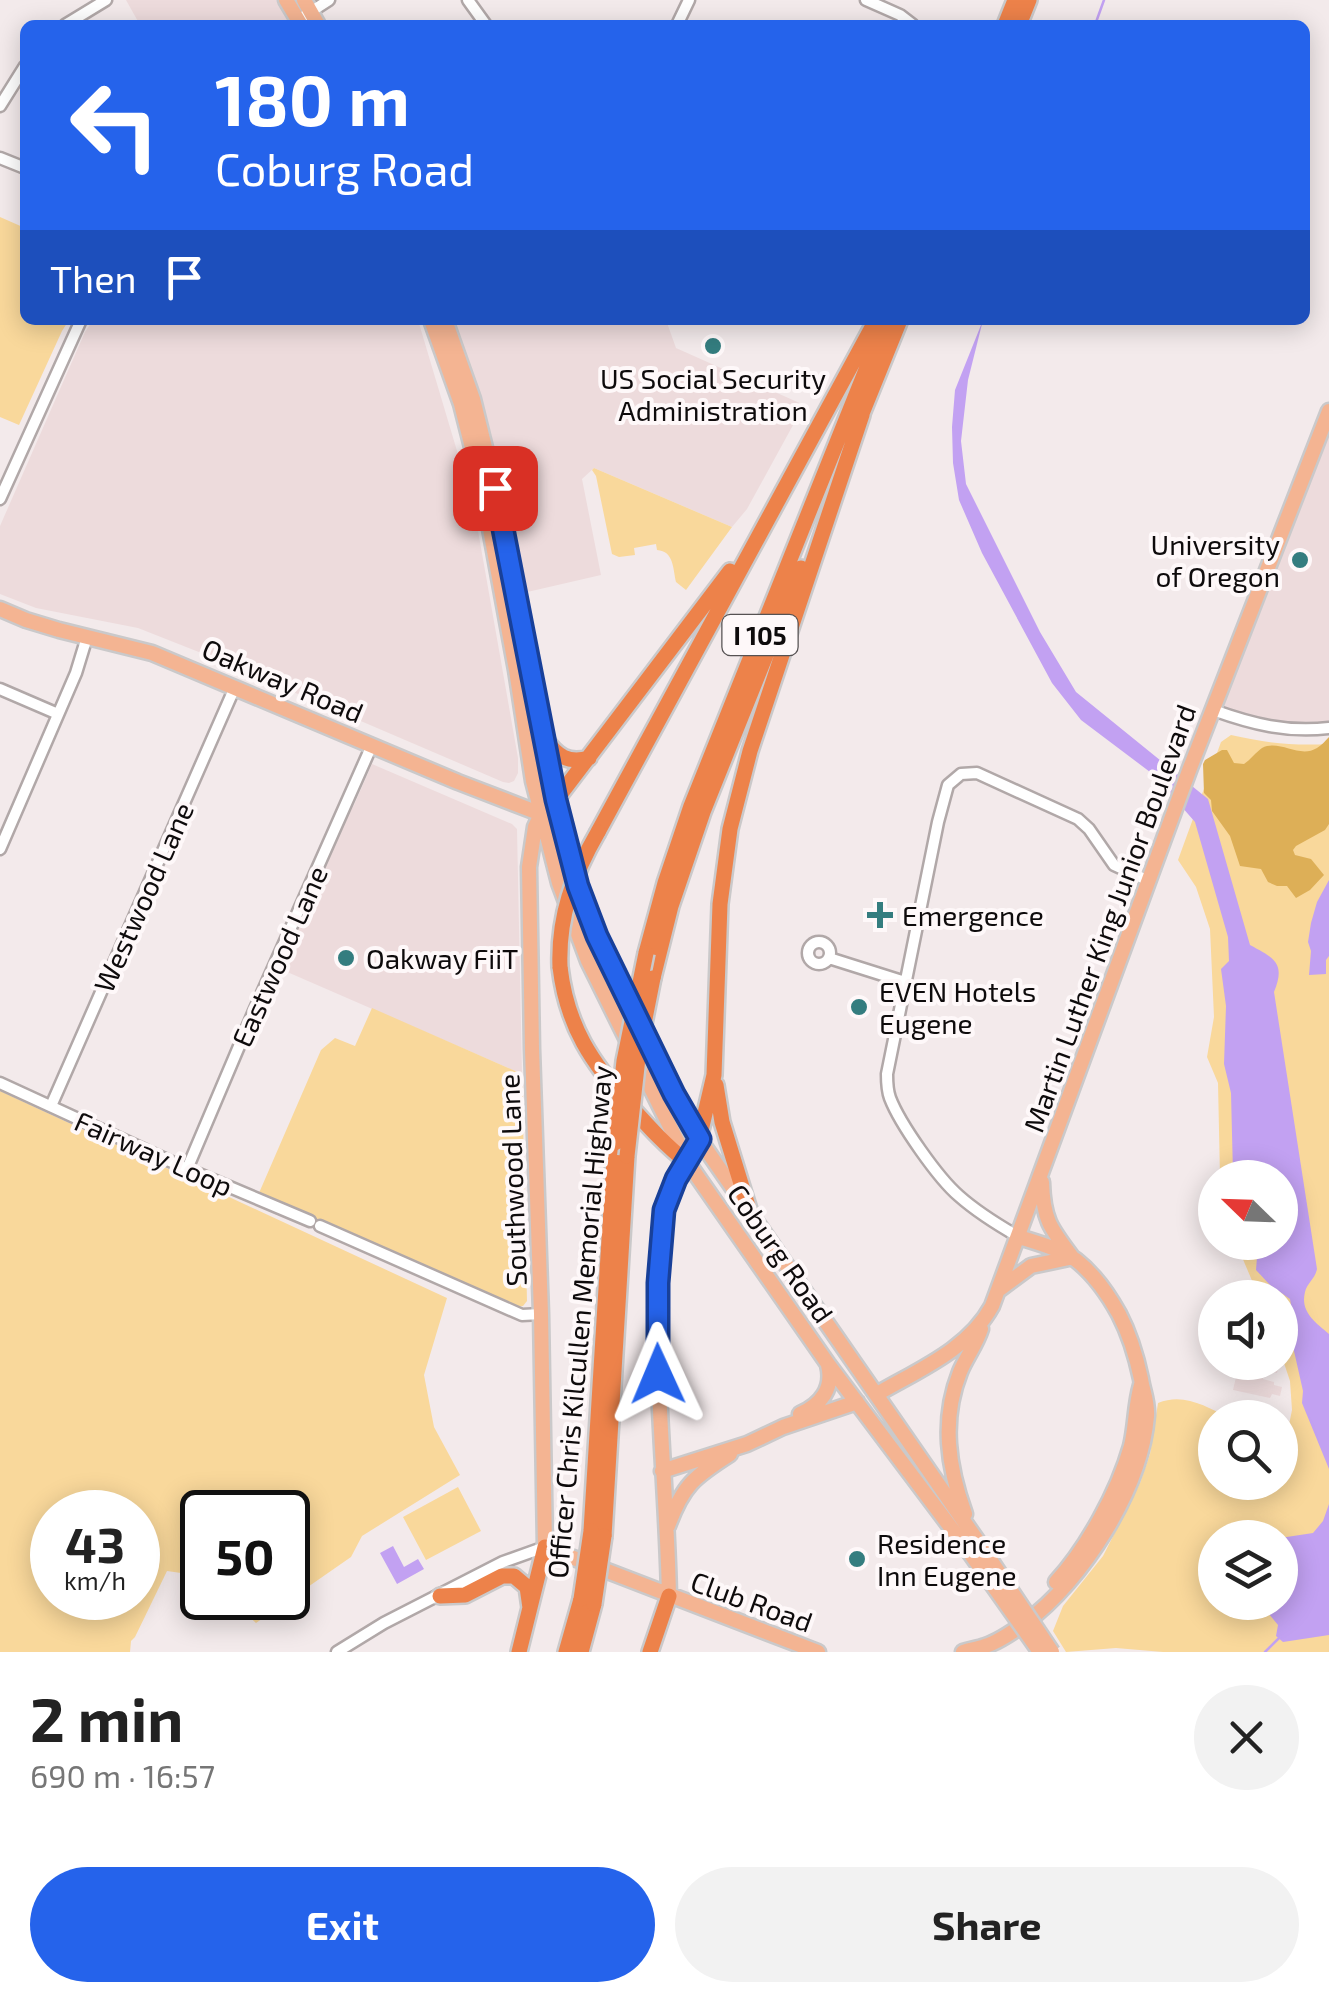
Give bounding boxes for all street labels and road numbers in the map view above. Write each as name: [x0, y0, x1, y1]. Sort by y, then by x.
road number: I 105: [722, 615, 798, 655]
street label: Oakway Road: [197, 631, 369, 729]
street label: Martin Luther King Junior Boulevard: [1016, 700, 1202, 1136]
street label: Westwood Lane: [86, 797, 200, 997]
street label: Eastwood Lane: [224, 860, 334, 1052]
street label: Officer Chris Kilcullen Memorial Highway: [540, 1064, 618, 1580]
street label: Southwood Lane: [491, 1073, 533, 1287]
street label: Fairway Loop: [70, 1103, 238, 1203]
street label: Coburg Road: [721, 1177, 841, 1329]
street label: Club Road: [687, 1563, 817, 1639]

